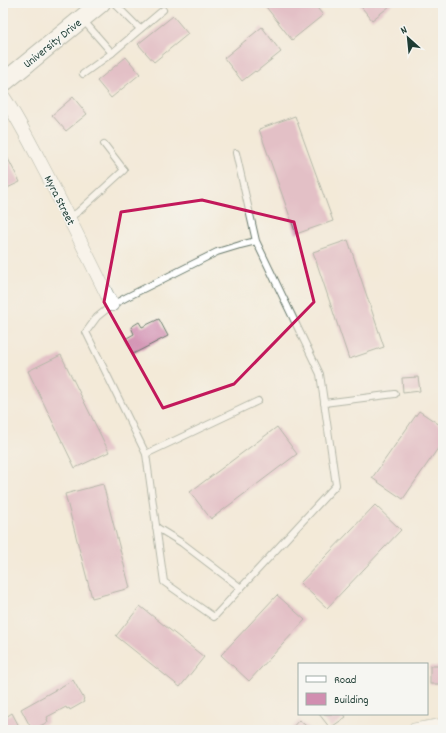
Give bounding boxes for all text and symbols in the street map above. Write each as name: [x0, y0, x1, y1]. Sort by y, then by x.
street label: University Drive: [20, 15, 86, 73]
north arrow: [388, 18, 428, 58]
text: N: [398, 22, 411, 39]
street label: Myra Street: [39, 173, 79, 229]
legend: [298, 663, 428, 715]
text: Road: [334, 672, 356, 689]
text: Building: [334, 692, 369, 709]

